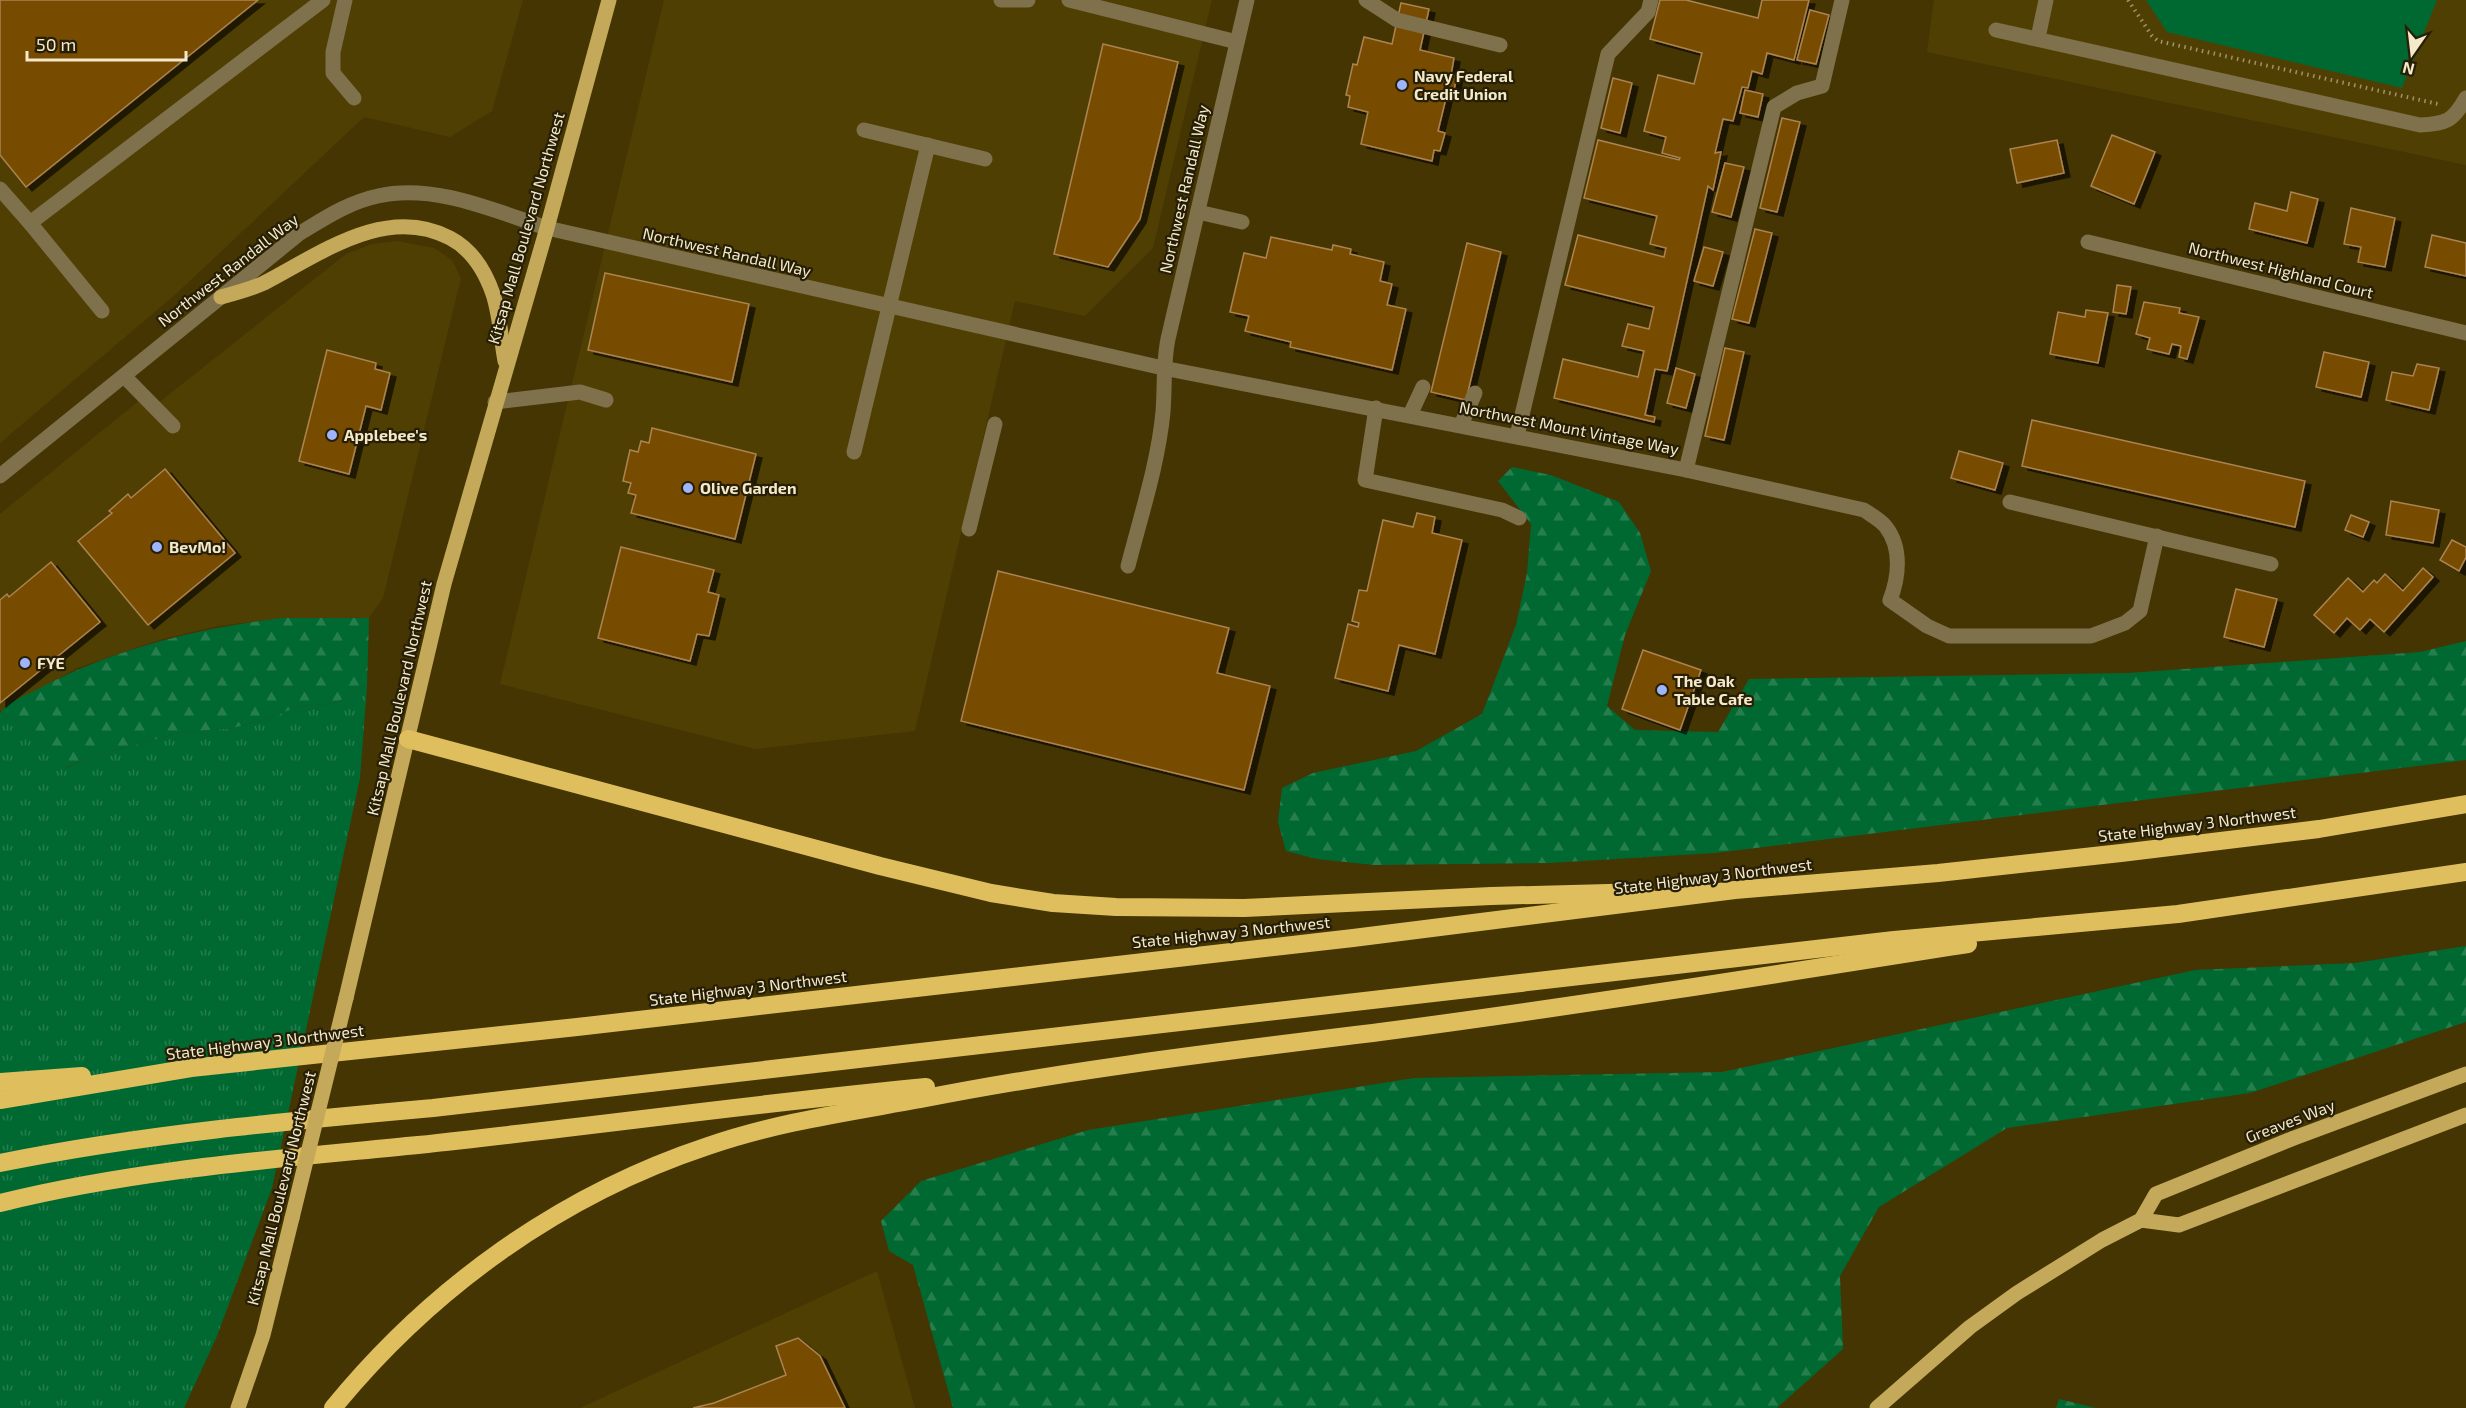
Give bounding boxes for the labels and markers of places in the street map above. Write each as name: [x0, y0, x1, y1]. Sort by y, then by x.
place label: Navy Federal Credit Union: [1414, 66, 1514, 103]
marker: Navy Federal Credit Union: [1395, 78, 1409, 92]
place label: Applebee's: [344, 425, 427, 444]
marker: Applebee's: [325, 428, 339, 442]
place label: Olive Garden: [700, 478, 797, 497]
marker: Olive Garden: [681, 481, 695, 495]
place label: BevMo!: [169, 537, 226, 556]
marker: BevMo!: [150, 540, 164, 554]
place label: FYE: [37, 653, 65, 672]
marker: FYE: [18, 656, 32, 670]
place label: The Oak Table Cafe: [1674, 671, 1753, 708]
marker: The Oak Table Cafe: [1655, 683, 1669, 697]

